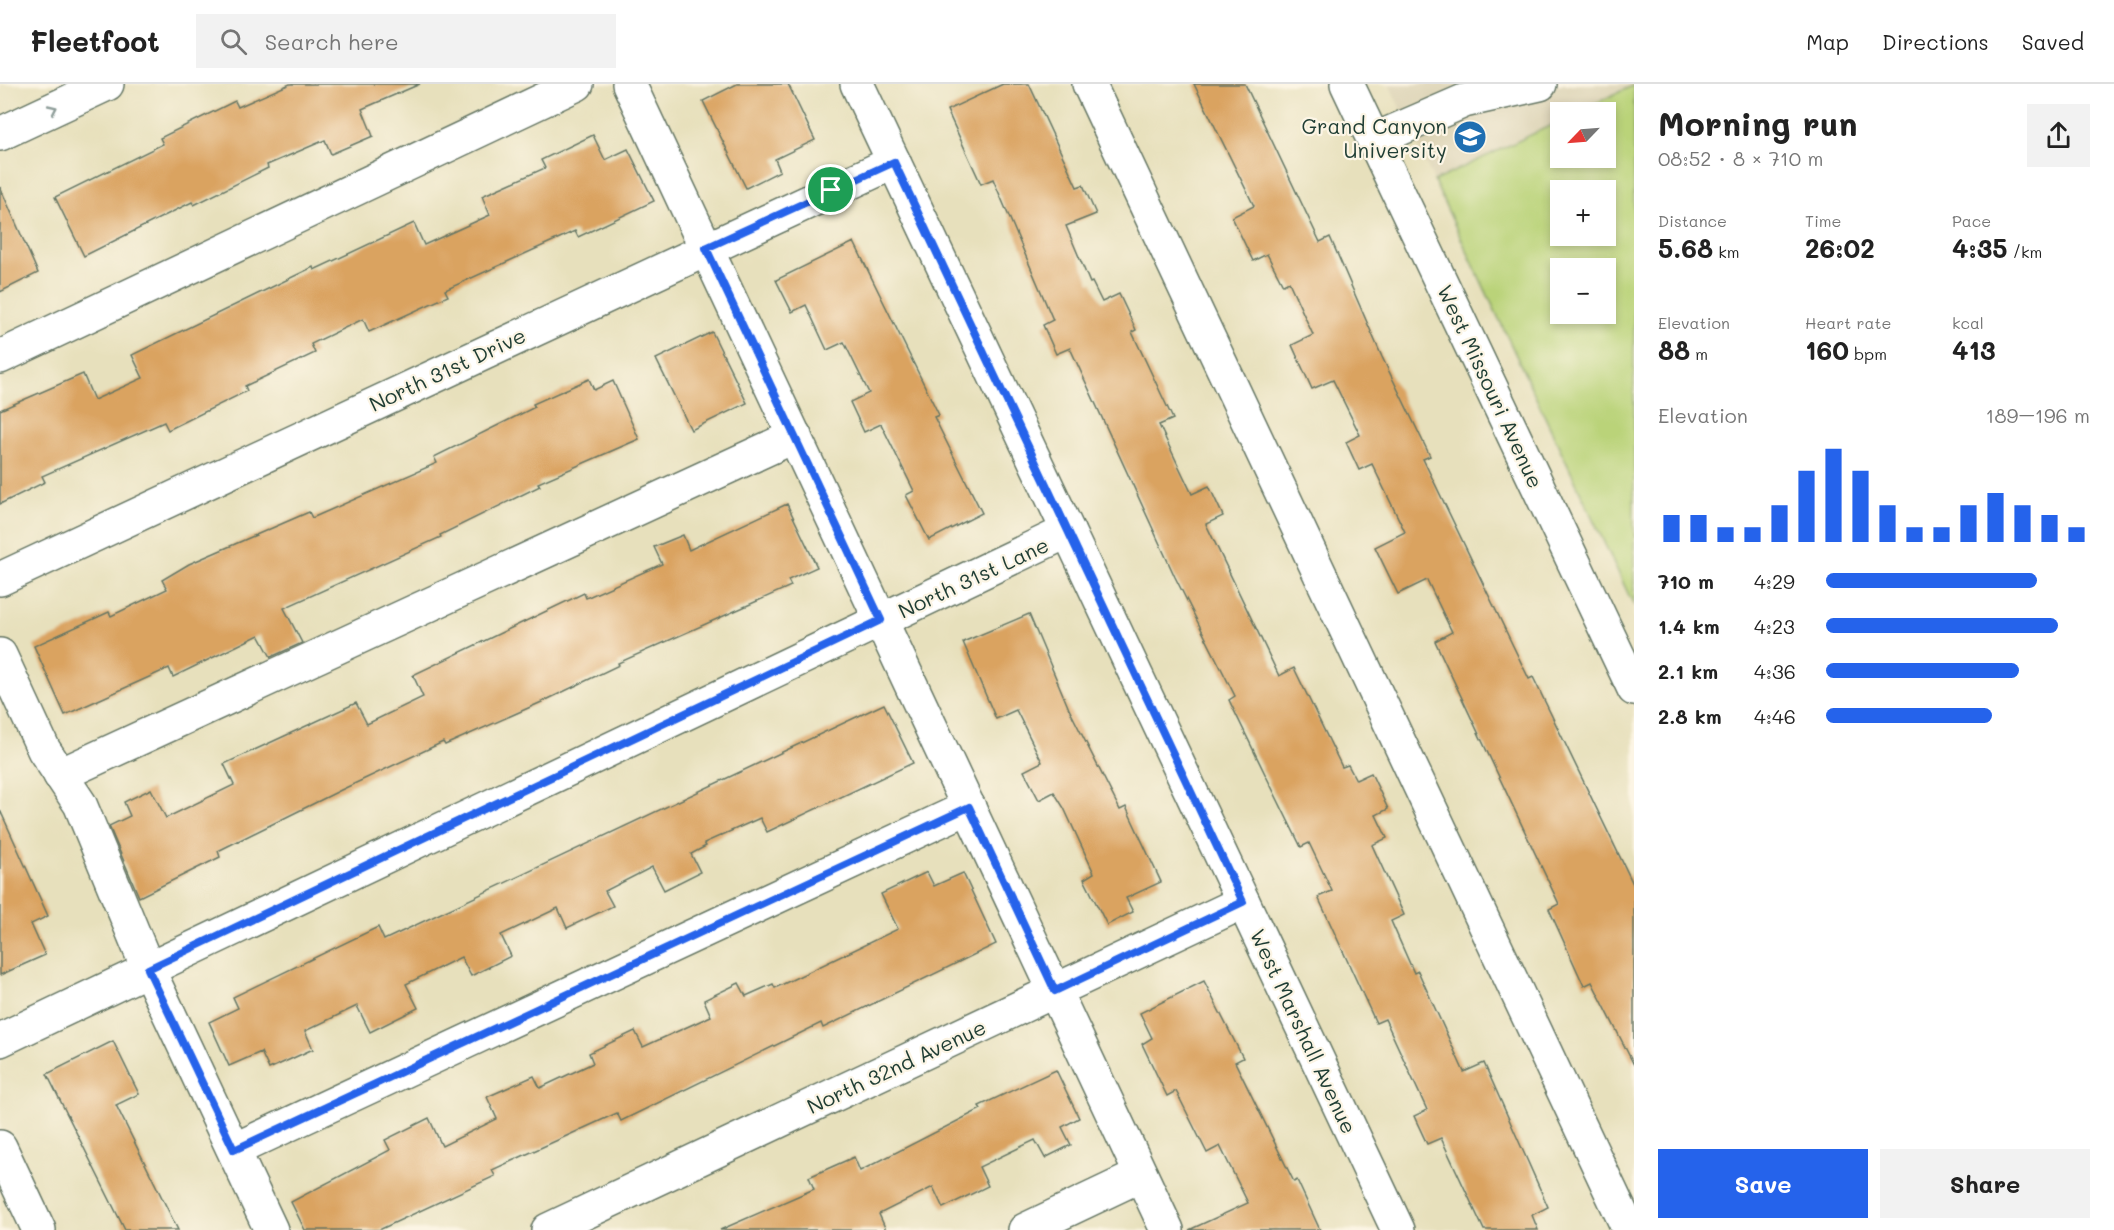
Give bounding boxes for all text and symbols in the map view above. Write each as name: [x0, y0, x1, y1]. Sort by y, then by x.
search box: [196, 14, 616, 68]
text: Fleetfoot: [30, 23, 160, 59]
icon: search: [217, 25, 250, 58]
text: Search here: [265, 27, 399, 56]
text: Map: [1806, 28, 1849, 55]
text: Directions: [1882, 28, 1989, 55]
text: Saved: [2022, 28, 2084, 55]
text: Morning run: [1658, 101, 1858, 144]
north arrow: [1550, 102, 1616, 168]
map controls: [1550, 102, 1616, 324]
one-way arrow: [47, 104, 58, 116]
button: share: [2027, 104, 2090, 167]
place label: Grand Canyon University: [1301, 112, 1447, 163]
school or university icon: Grand Canyon University: [1452, 119, 1488, 155]
text: 08:52 · 8 × 710 m: [1658, 145, 1823, 171]
pin: [805, 164, 856, 215]
icon: arrive: [814, 173, 847, 206]
button: +: [1550, 180, 1616, 246]
text: Distance: [1658, 210, 1727, 231]
text: Time: [1805, 210, 1841, 231]
text: Pace: [1952, 210, 1991, 231]
text: 5.68: [1658, 231, 1713, 265]
text: 26:02: [1805, 231, 1875, 265]
text: 4:35: [1952, 231, 2008, 265]
text: km: [1713, 241, 1739, 262]
text: /km: [2008, 241, 2042, 262]
button: −: [1550, 258, 1616, 324]
street label: West Missouri Avenue: [1432, 280, 1550, 492]
text: Elevation: [1658, 312, 1730, 333]
text: Heart rate: [1805, 312, 1891, 333]
text: kcal: [1952, 312, 1984, 333]
street label: North 31st Drive: [364, 321, 530, 417]
text: 88: [1658, 333, 1690, 367]
text: 160: [1805, 333, 1849, 367]
text: 413: [1952, 333, 1996, 367]
text: m: [1690, 343, 1708, 364]
text: bpm: [1849, 343, 1887, 364]
text: Elevation: [1658, 402, 1748, 428]
text: 189–196 m: [1986, 402, 2090, 428]
street label: North 31st Lane: [893, 530, 1053, 624]
text: 710 m: [1658, 568, 1714, 594]
text: 4:29: [1754, 568, 1795, 594]
text: 1.4 km: [1658, 613, 1720, 639]
text: 4:23: [1754, 613, 1795, 639]
text: 2.1 km: [1658, 658, 1718, 684]
text: 4:36: [1754, 658, 1796, 684]
text: 2.8 km: [1658, 703, 1722, 729]
text: 4:46: [1754, 703, 1796, 729]
street label: West Marshall Avenue: [1245, 924, 1363, 1138]
street label: North 32nd Avenue: [802, 1013, 990, 1119]
button: Save: [1658, 1149, 1868, 1218]
button: Share: [1880, 1149, 2090, 1218]

